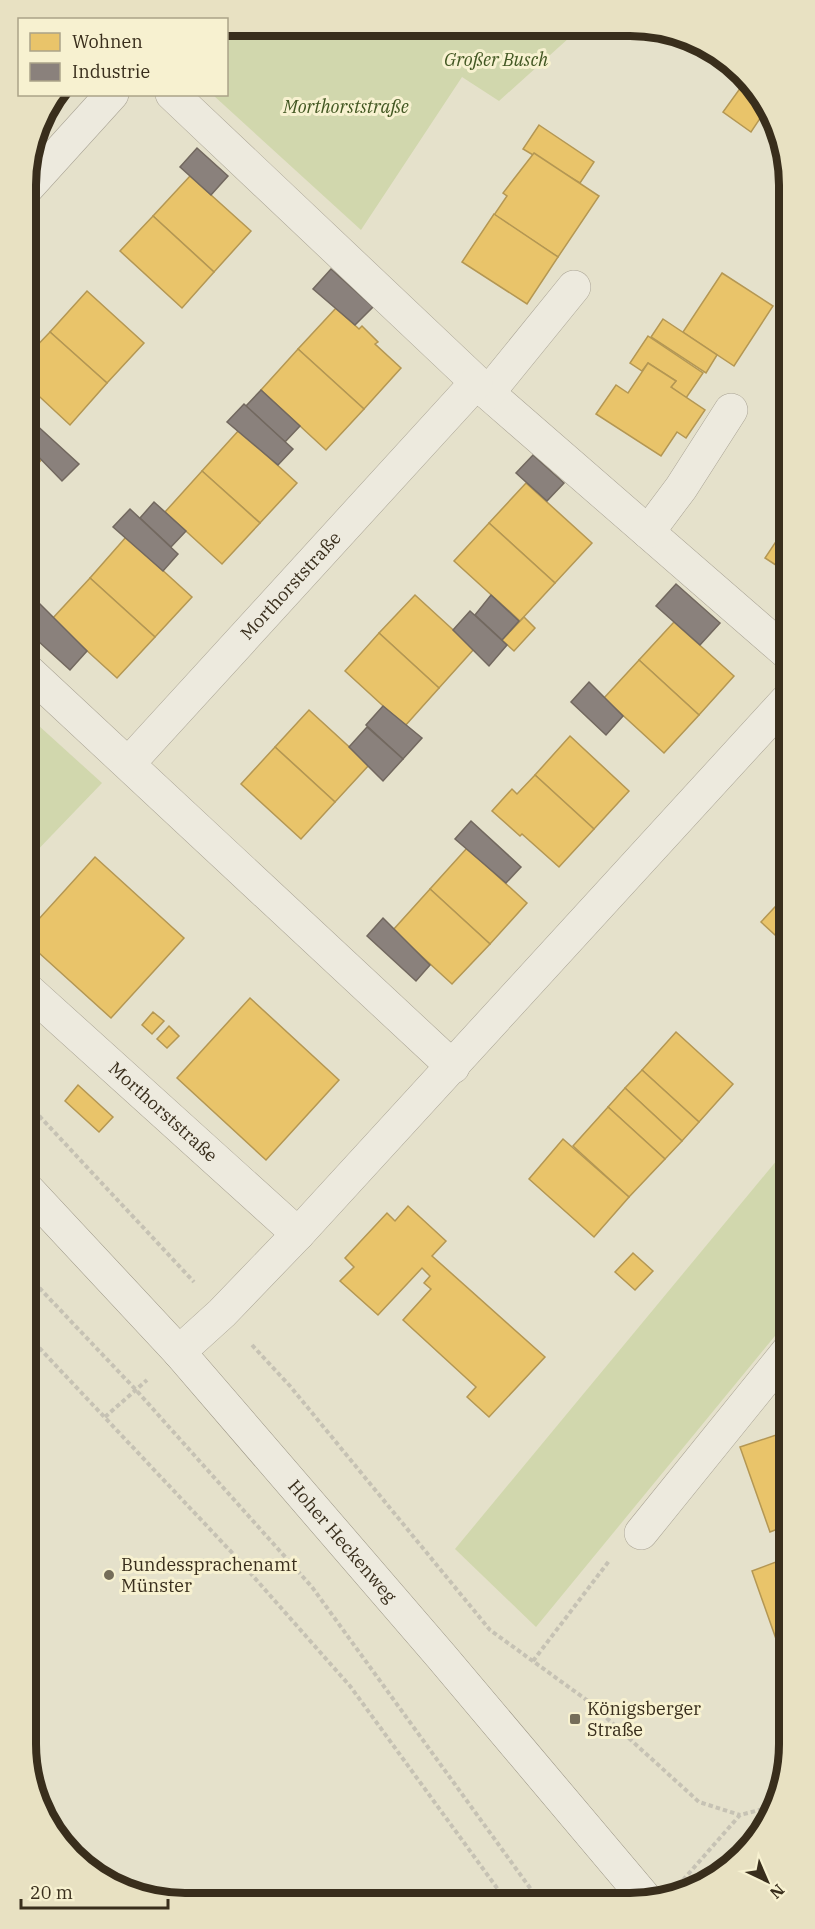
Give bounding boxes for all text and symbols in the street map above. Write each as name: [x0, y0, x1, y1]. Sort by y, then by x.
legend: [18, 18, 228, 96]
text: Wohnen: [72, 30, 143, 53]
park label: Großer Busch: [444, 48, 548, 71]
text: Industrie: [72, 60, 150, 83]
park label: Morthorststraße: [282, 95, 409, 118]
street label: Morthorststraße: [235, 526, 346, 644]
street label: Morthorststraße: [104, 1057, 223, 1167]
street label: Hoher Heckenweg: [283, 1475, 402, 1607]
place label: Bundessprachenamt Münster: [121, 1553, 297, 1597]
marker: Bundessprachenamt Münster: [102, 1568, 116, 1582]
place label: Königsberger Straße: [587, 1697, 701, 1741]
marker: Königsberger Straße: [568, 1712, 582, 1726]
north arrow: [737, 1851, 797, 1911]
scale bar: [21, 1872, 168, 1910]
text: N: [766, 1880, 789, 1903]
text: 20 m: [30, 1881, 73, 1904]

